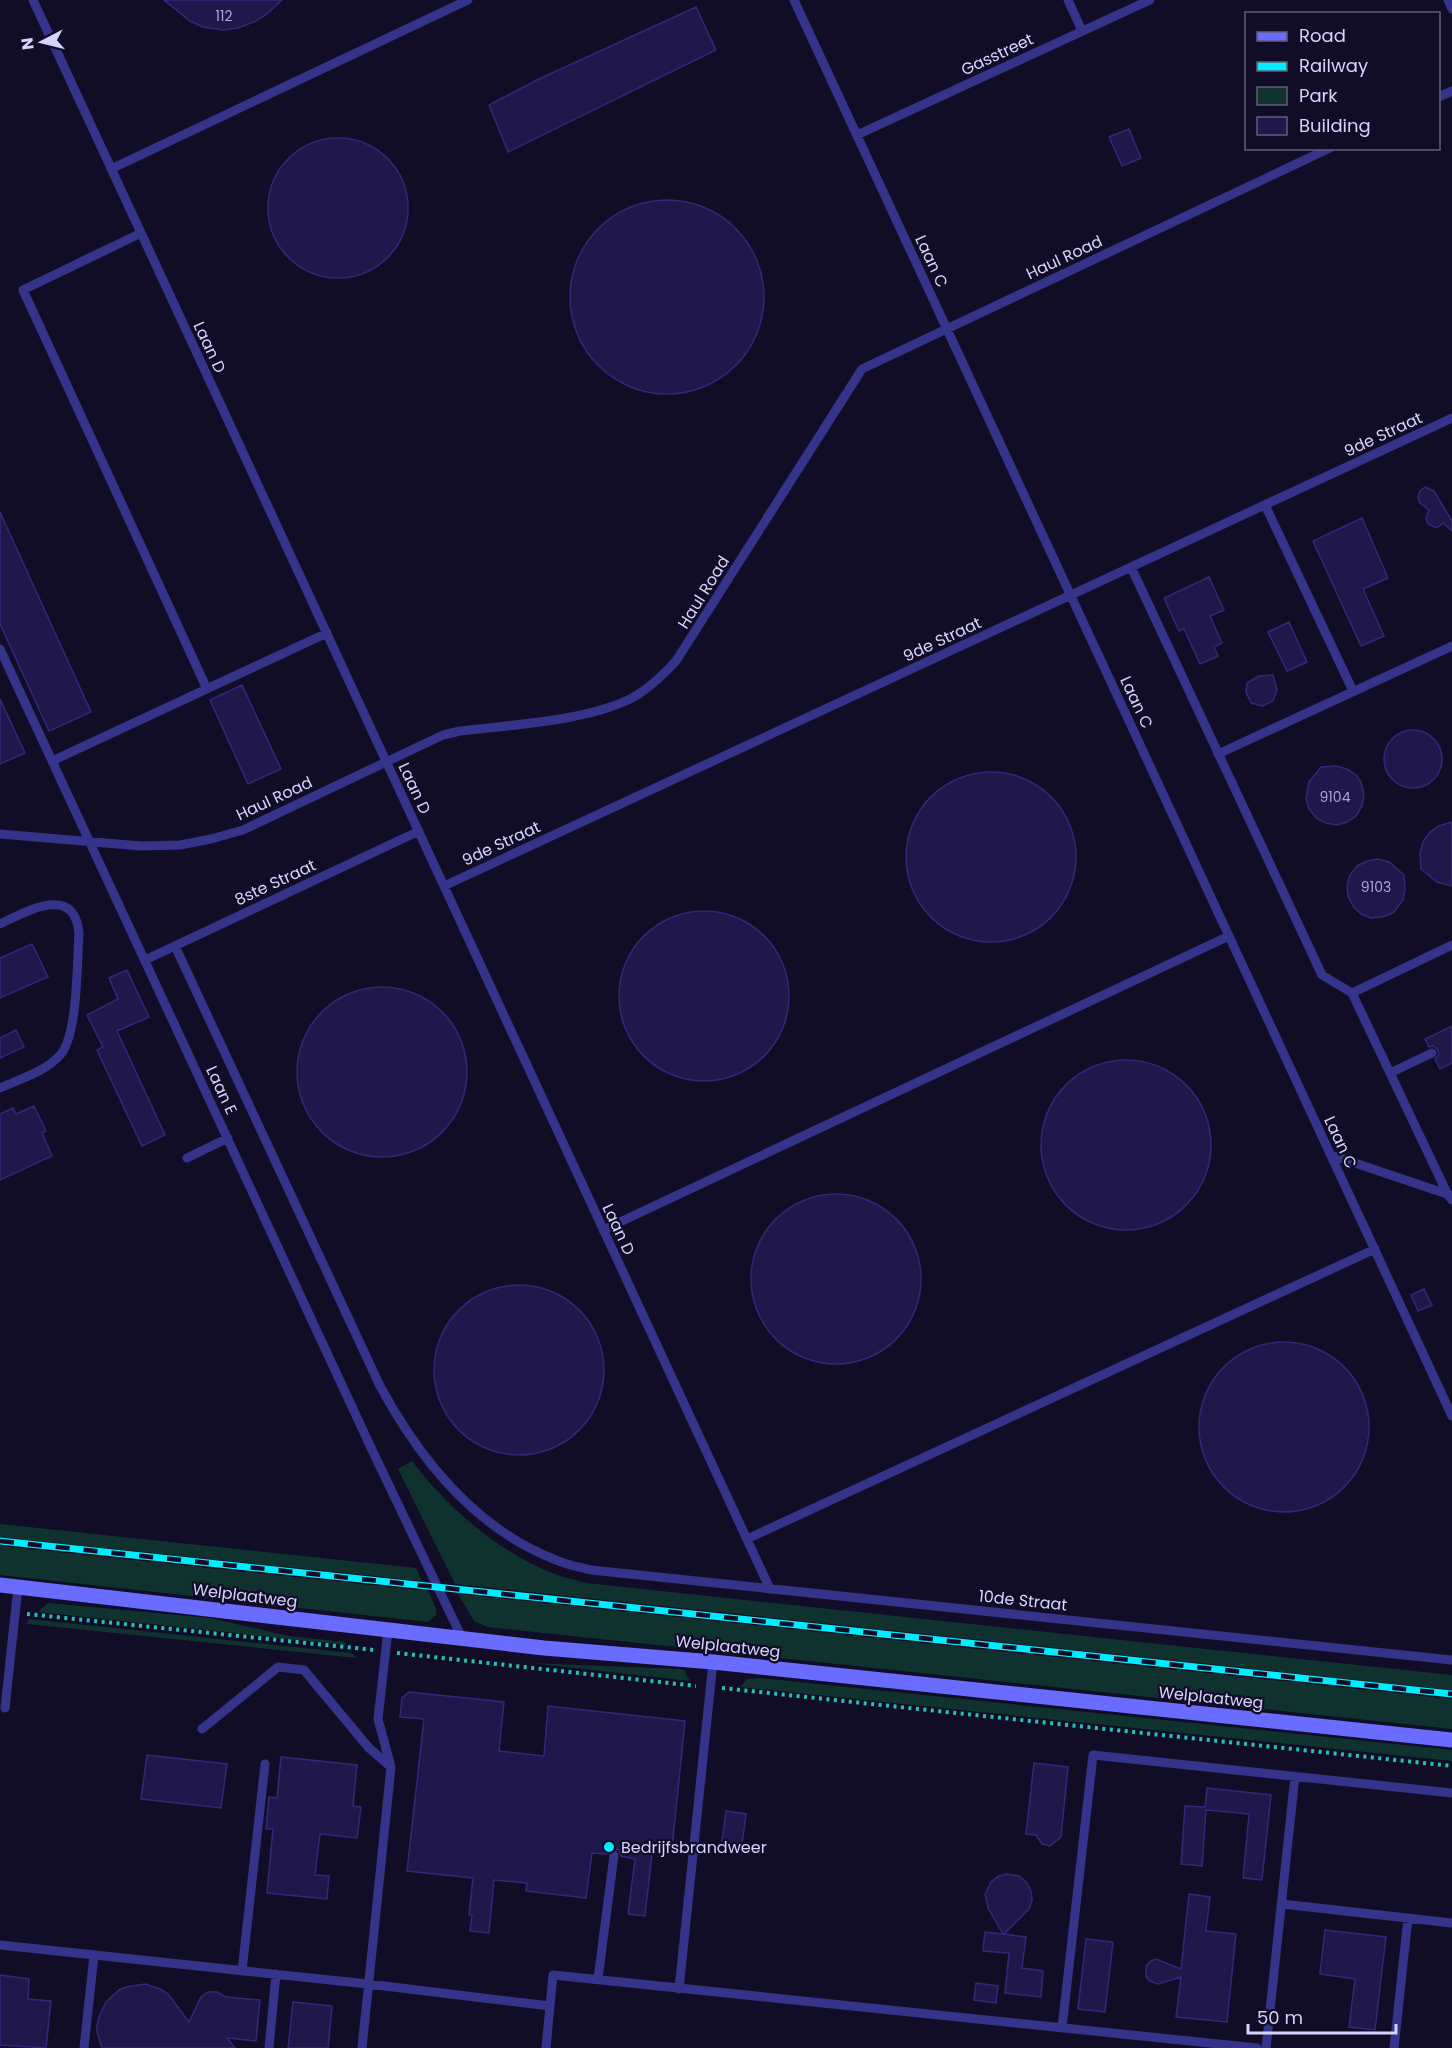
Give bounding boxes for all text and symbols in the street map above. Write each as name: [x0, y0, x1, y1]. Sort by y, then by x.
house number: 112: [215, 6, 233, 26]
north arrow: [12, 12, 72, 72]
legend: [1245, 12, 1440, 150]
text: Road: [1299, 23, 1346, 48]
street label: Gasstreet: [957, 28, 1037, 81]
text: N: [15, 36, 40, 51]
text: Railway: [1299, 53, 1368, 78]
text: Park: [1299, 83, 1338, 108]
text: Building: [1299, 113, 1371, 138]
street label: Haul Road: [1022, 230, 1106, 285]
street label: Laan C: [909, 231, 954, 291]
street label: Laan D: [188, 318, 231, 377]
street label: 9de Straat: [1340, 406, 1426, 463]
street label: Haul Road: [672, 551, 735, 633]
street label: 9de Straat: [899, 611, 985, 668]
street label: Laan C: [1114, 672, 1159, 732]
street label: Laan D: [393, 759, 436, 818]
street label: Haul Road: [232, 771, 316, 826]
house number: 9104: [1320, 787, 1351, 807]
street label: 9de Straat: [458, 815, 544, 872]
street label: 8ste Straat: [231, 854, 320, 911]
house number: 9103: [1361, 877, 1391, 897]
street label: Laan E: [200, 1062, 243, 1118]
street label: Laan C: [1318, 1112, 1363, 1172]
street label: Laan D: [597, 1200, 640, 1259]
street label: Welplaatweg: [191, 1578, 299, 1613]
street label: 10de Straat: [978, 1584, 1068, 1617]
street label: Welplaatweg: [674, 1630, 782, 1663]
street label: Welplaatweg: [1157, 1681, 1265, 1714]
place label: Bedrijfsbrandweer: [621, 1836, 767, 1859]
marker: Bedrijfsbrandweer: [602, 1840, 616, 1854]
scale bar: [1248, 1997, 1396, 2035]
text: 50 m: [1257, 2005, 1303, 2030]

